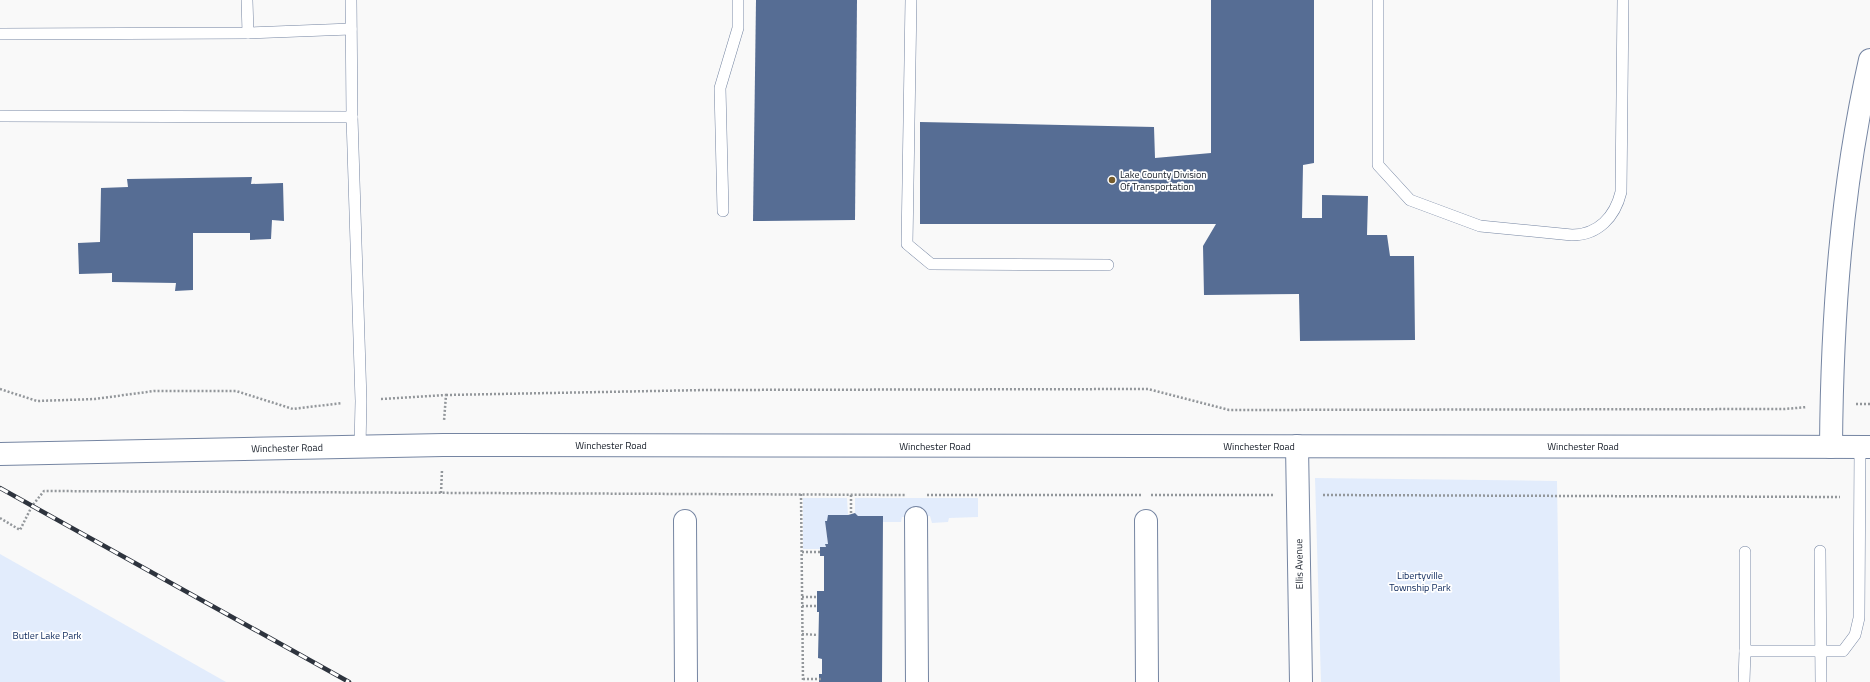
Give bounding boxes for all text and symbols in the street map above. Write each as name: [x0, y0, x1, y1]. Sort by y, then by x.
place label: Lake County Division Of Transportation: [1120, 167, 1207, 194]
marker: Lake County Division Of Transportation: [1107, 175, 1117, 185]
street label: Winchester Road: [575, 438, 647, 453]
street label: Winchester Road: [899, 439, 971, 454]
street label: Winchester Road: [1223, 439, 1295, 454]
street label: Winchester Road: [1547, 439, 1619, 454]
street label: Winchester Road: [251, 440, 323, 456]
street label: Ellis Avenue: [1291, 539, 1307, 589]
park label: Libertyville Township Park: [1389, 568, 1451, 595]
park label: Butler Lake Park: [13, 628, 82, 643]

